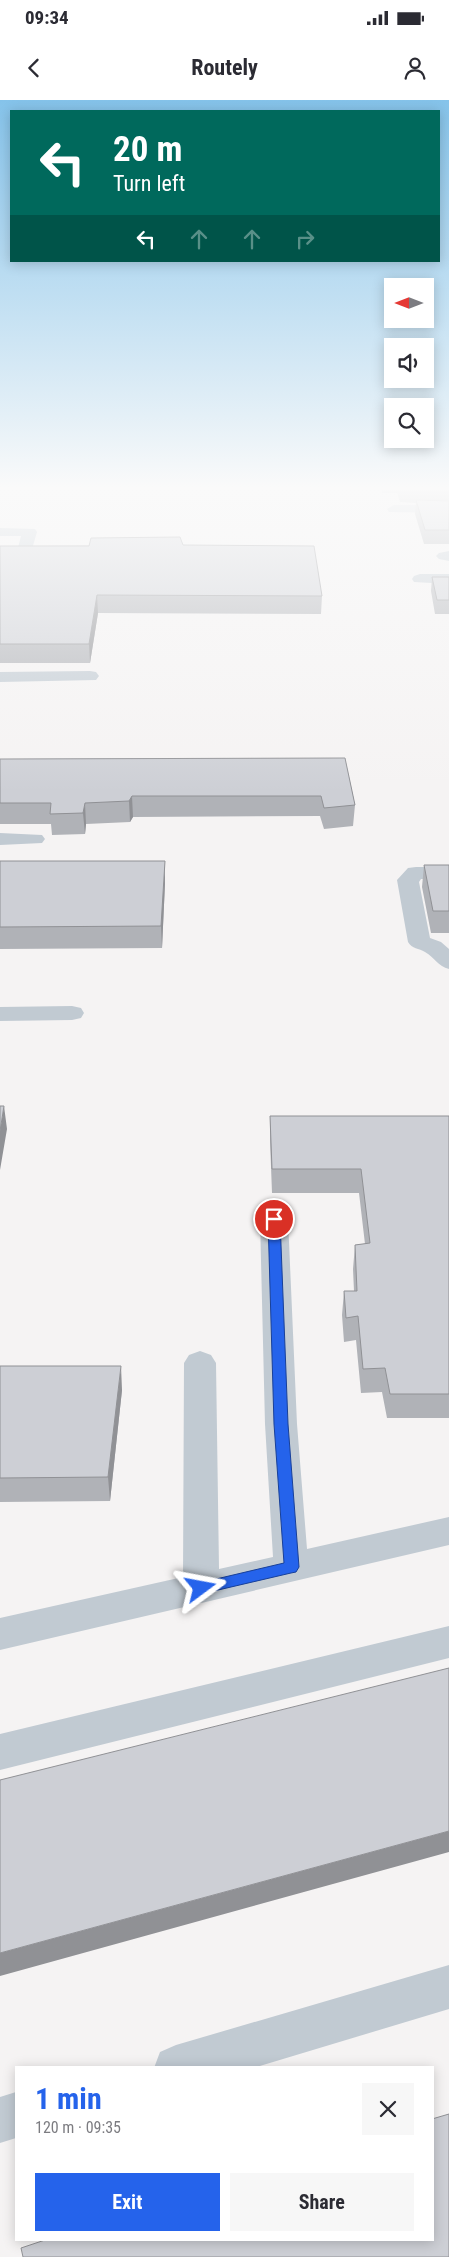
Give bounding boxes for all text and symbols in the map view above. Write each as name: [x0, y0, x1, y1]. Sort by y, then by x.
text: 09:34: [25, 6, 69, 29]
icon: back: [20, 54, 48, 82]
icon: person: [401, 54, 429, 82]
text: Routely: [191, 55, 258, 80]
text: 20 m: [113, 129, 182, 170]
icon: left: [30, 130, 95, 195]
text: Turn left: [113, 171, 185, 196]
icon: left: [132, 225, 160, 253]
icon: ahead: [185, 225, 213, 253]
icon: ahead: [238, 225, 266, 253]
icon: right: [291, 225, 319, 253]
north arrow: [384, 278, 434, 328]
map controls: [384, 278, 434, 448]
button: sound: [384, 338, 434, 388]
button: search: [384, 398, 434, 448]
pin: [253, 1198, 295, 1240]
icon: arrive: [260, 1205, 288, 1233]
position arrow: [174, 1561, 226, 1613]
text: 1 min: [35, 2081, 102, 2116]
button: close: [362, 2083, 414, 2135]
text: 120 m · 09:35: [35, 2118, 121, 2137]
button: Exit: [35, 2173, 220, 2231]
button: Share: [230, 2173, 414, 2231]

